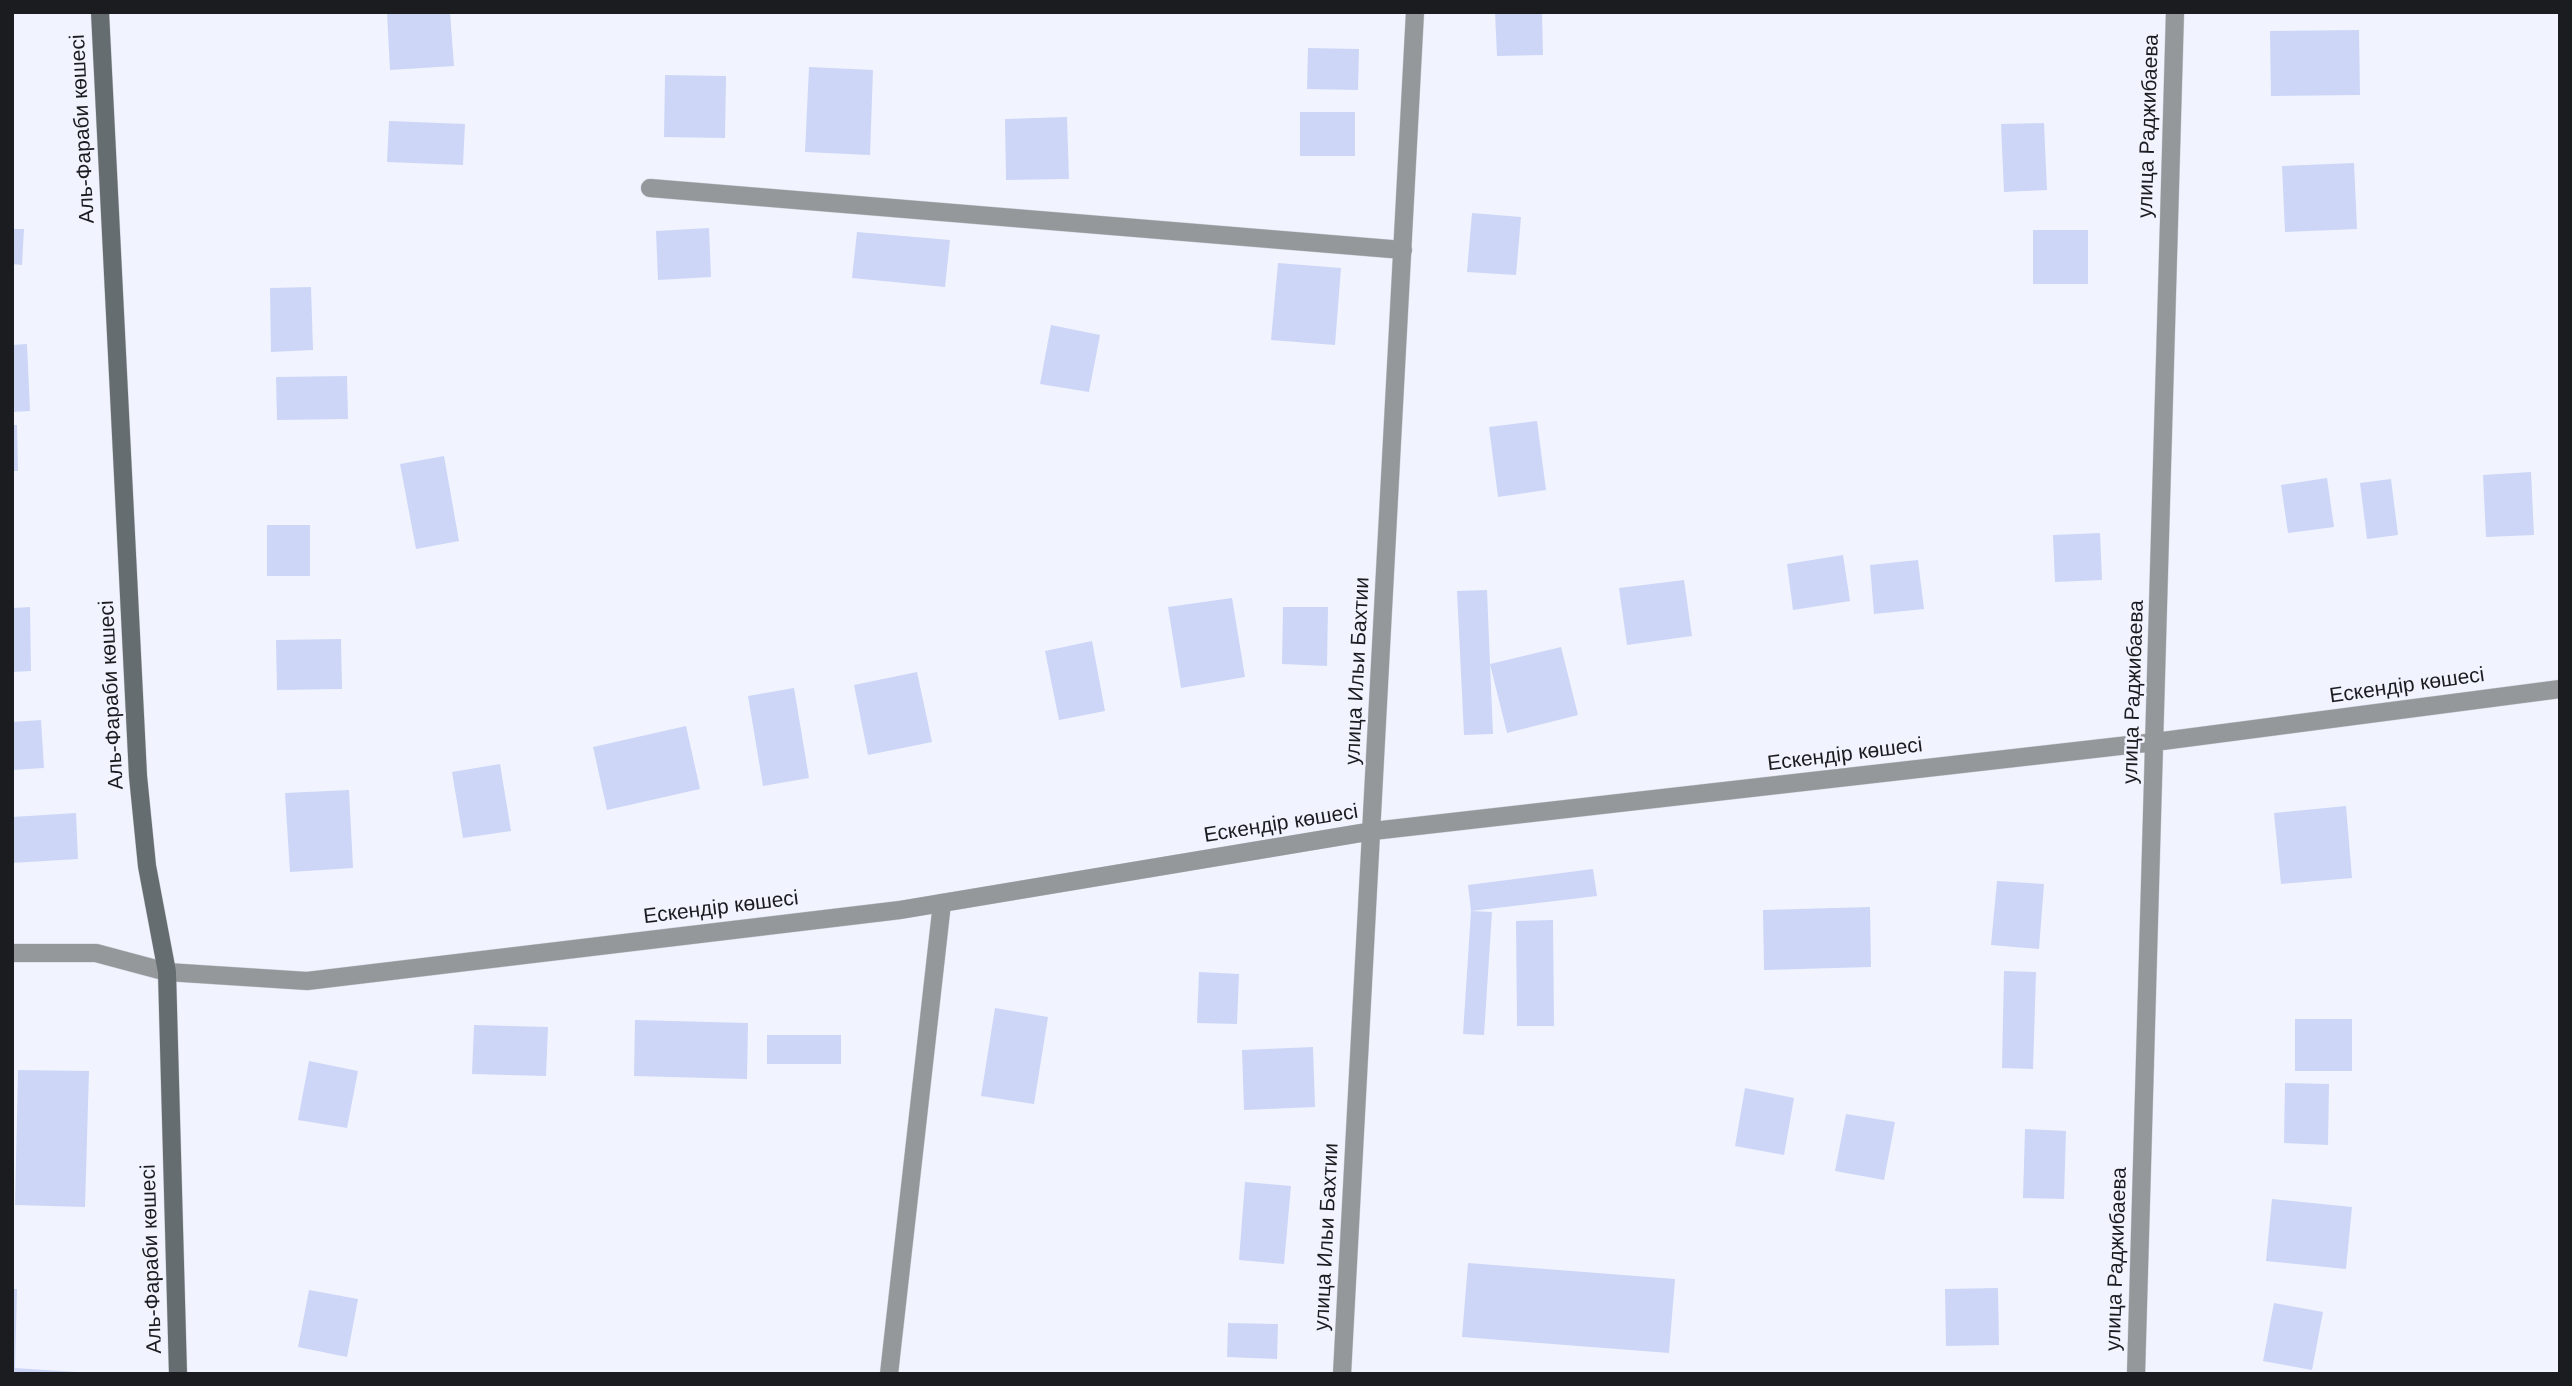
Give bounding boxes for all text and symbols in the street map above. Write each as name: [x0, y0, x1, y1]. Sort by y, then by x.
street label: Аль-Фараби көшесі: [65, 34, 101, 224]
street label: улица Раджибаева: [2133, 34, 2165, 218]
street label: улица Ильи Бахтии: [1340, 576, 1376, 766]
street label: Аль-Фараби көшесі: [94, 600, 130, 790]
street label: улица Раджибаева: [2118, 600, 2150, 784]
street label: Ескендір көшесі: [2328, 663, 2486, 709]
street label: Ескендір көшесі: [1766, 733, 1924, 777]
street label: Ескендір көшесі: [1202, 799, 1360, 849]
street label: Ескендір көшесі: [642, 886, 800, 930]
street label: улица Ильи Бахтии: [1309, 1142, 1345, 1332]
street label: Аль-Фараби көшесі: [136, 1164, 168, 1354]
street label: улица Раджибаева: [2101, 1167, 2133, 1351]

